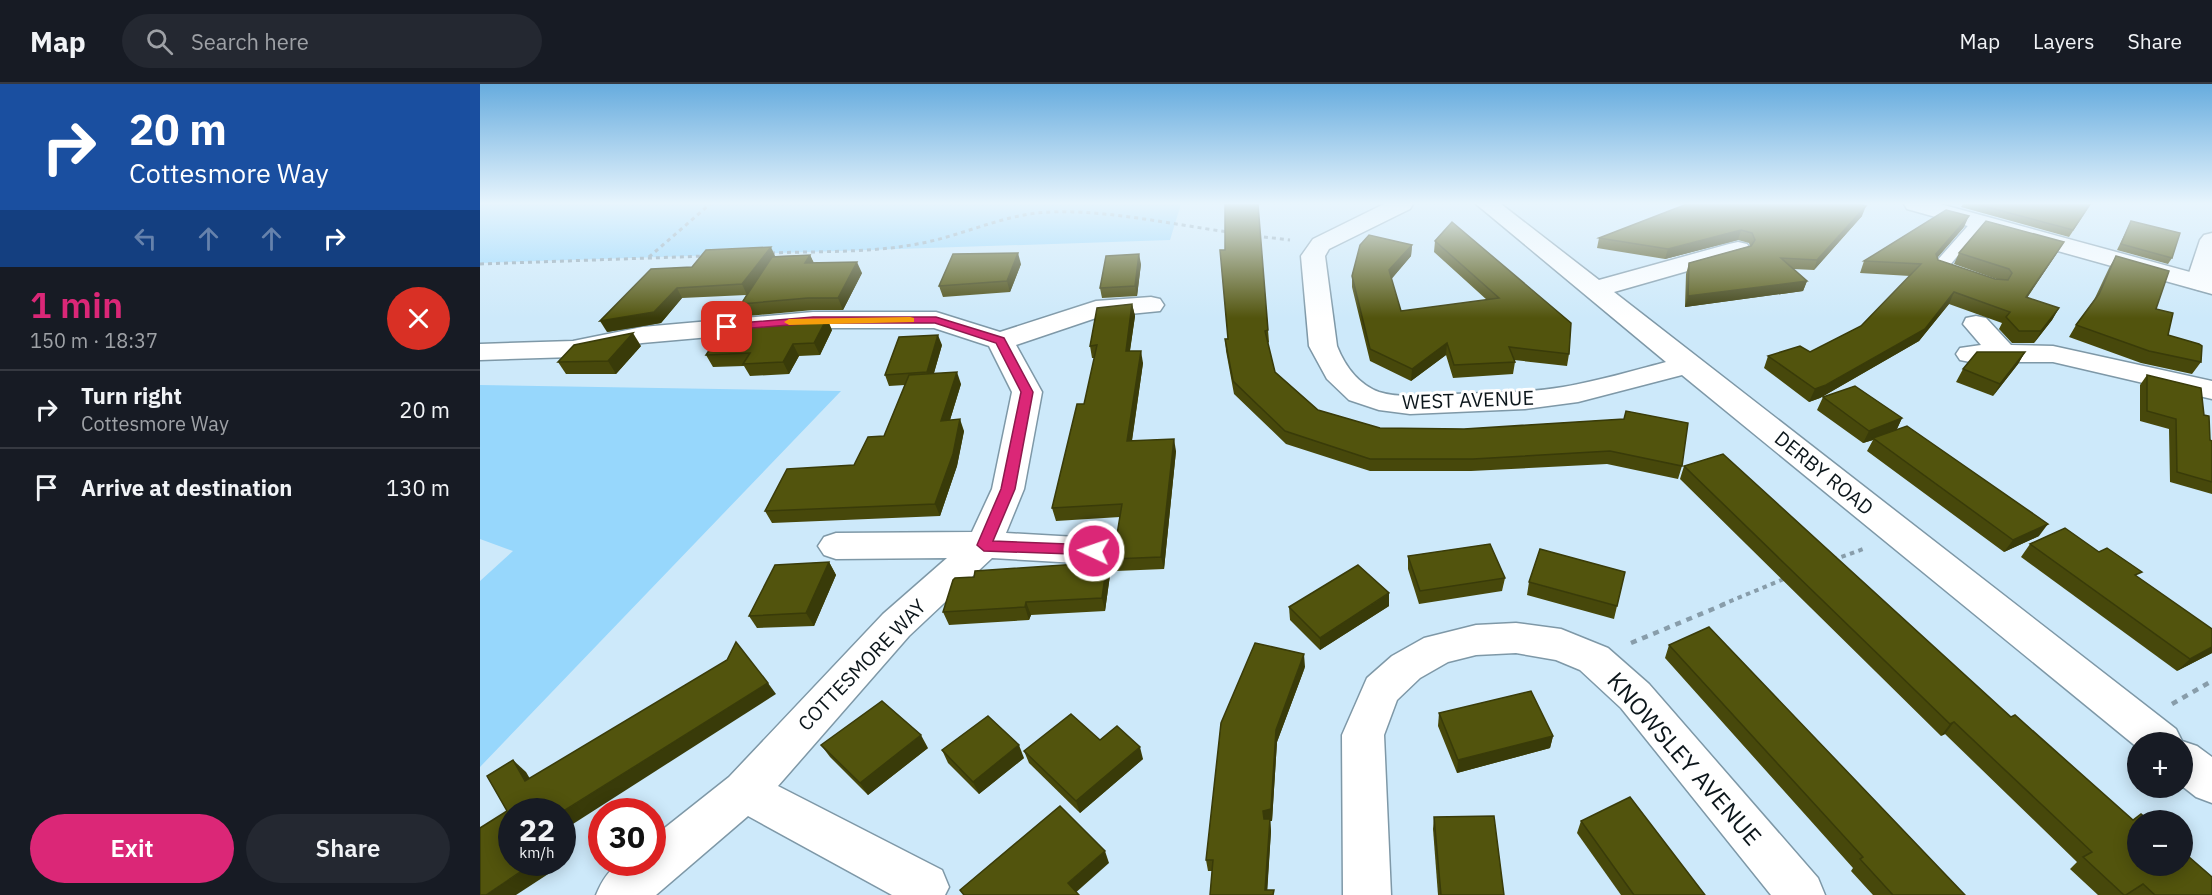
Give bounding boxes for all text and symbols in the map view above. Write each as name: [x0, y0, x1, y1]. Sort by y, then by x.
search box: [122, 14, 542, 68]
text: Map: [30, 23, 86, 60]
icon: search: [143, 25, 176, 58]
text: Search here: [191, 27, 309, 56]
text: Map: [1960, 27, 2000, 55]
text: Layers: [2033, 27, 2095, 55]
text: Share: [2128, 27, 2182, 55]
text: 20 m: [129, 102, 227, 157]
icon: right: [30, 108, 108, 186]
text: Cottesmore Way: [129, 155, 329, 190]
icon: left: [129, 222, 162, 255]
icon: ahead: [192, 222, 225, 255]
icon: ahead: [255, 222, 288, 255]
icon: right: [318, 222, 351, 255]
text: 1 min: [30, 281, 123, 328]
button: close: [387, 287, 450, 350]
pin: [701, 301, 752, 352]
icon: arrive: [710, 310, 743, 343]
text: 150 m · 18:37: [30, 327, 158, 354]
text: Turn right: [81, 381, 182, 410]
street label: WEST AVENUE: [1401, 384, 1535, 415]
icon: right: [30, 393, 63, 426]
text: 20 m: [399, 395, 450, 424]
text: Cottesmore Way: [81, 410, 229, 437]
street label: DERBY ROAD: [1769, 424, 1879, 521]
icon: arrive: [30, 471, 63, 504]
text: Arrive at destination: [81, 473, 292, 502]
text: 130 m: [386, 473, 450, 502]
position arrow: [1062, 519, 1126, 583]
street label: COTTESMORE WAY: [792, 593, 932, 736]
street label: KNOWSLEY AVENUE: [1600, 665, 1769, 852]
map controls: [2127, 732, 2193, 876]
button: +: [2127, 732, 2193, 798]
speed limit sign: 30: [588, 798, 666, 876]
text: 22: [519, 810, 555, 849]
button: −: [2127, 810, 2193, 876]
button: Exit: [30, 814, 234, 883]
button: Share: [246, 814, 450, 883]
text: km/h: [519, 843, 555, 862]

